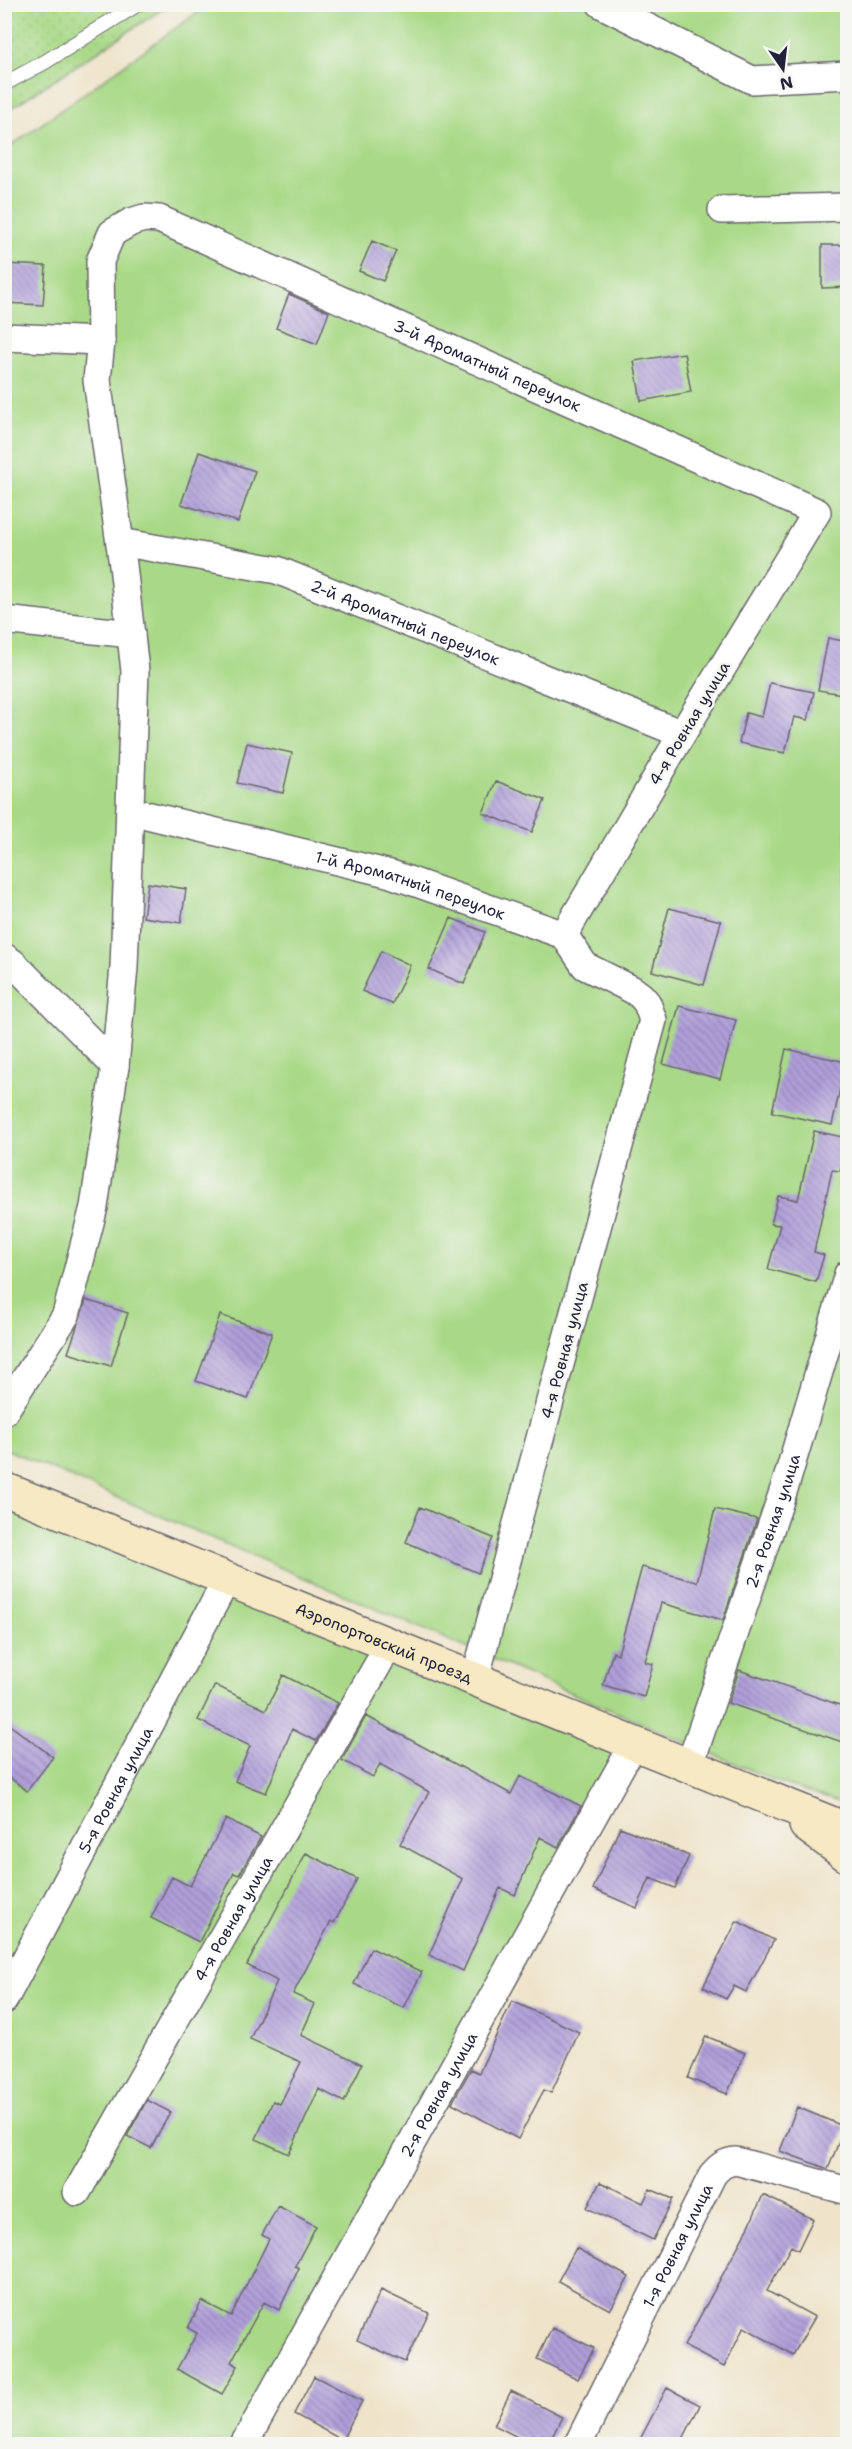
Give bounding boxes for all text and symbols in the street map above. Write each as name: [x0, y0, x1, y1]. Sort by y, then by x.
north arrow: [753, 39, 813, 99]
text: N: [778, 71, 795, 95]
street label: 3-й Ароматный переулок: [390, 315, 584, 417]
street label: 2-й Ароматный переулок: [308, 575, 503, 670]
street label: 4-я Ровная улица: [644, 657, 735, 789]
street label: 1-й Ароматный переулок: [313, 846, 508, 925]
street label: 4-я Ровная улица: [536, 1279, 593, 1421]
street label: 2-я Ровная улица: [741, 1451, 805, 1591]
street label: Аэропортовский проезд: [292, 1598, 476, 1688]
street label: 5-я Ровная улица: [74, 1723, 158, 1857]
street label: 4-я Ровная улица: [189, 1852, 278, 1985]
street label: 2-я Ровная улица: [396, 2028, 482, 2161]
street label: 1-я Ровная улица: [638, 2180, 718, 2311]

